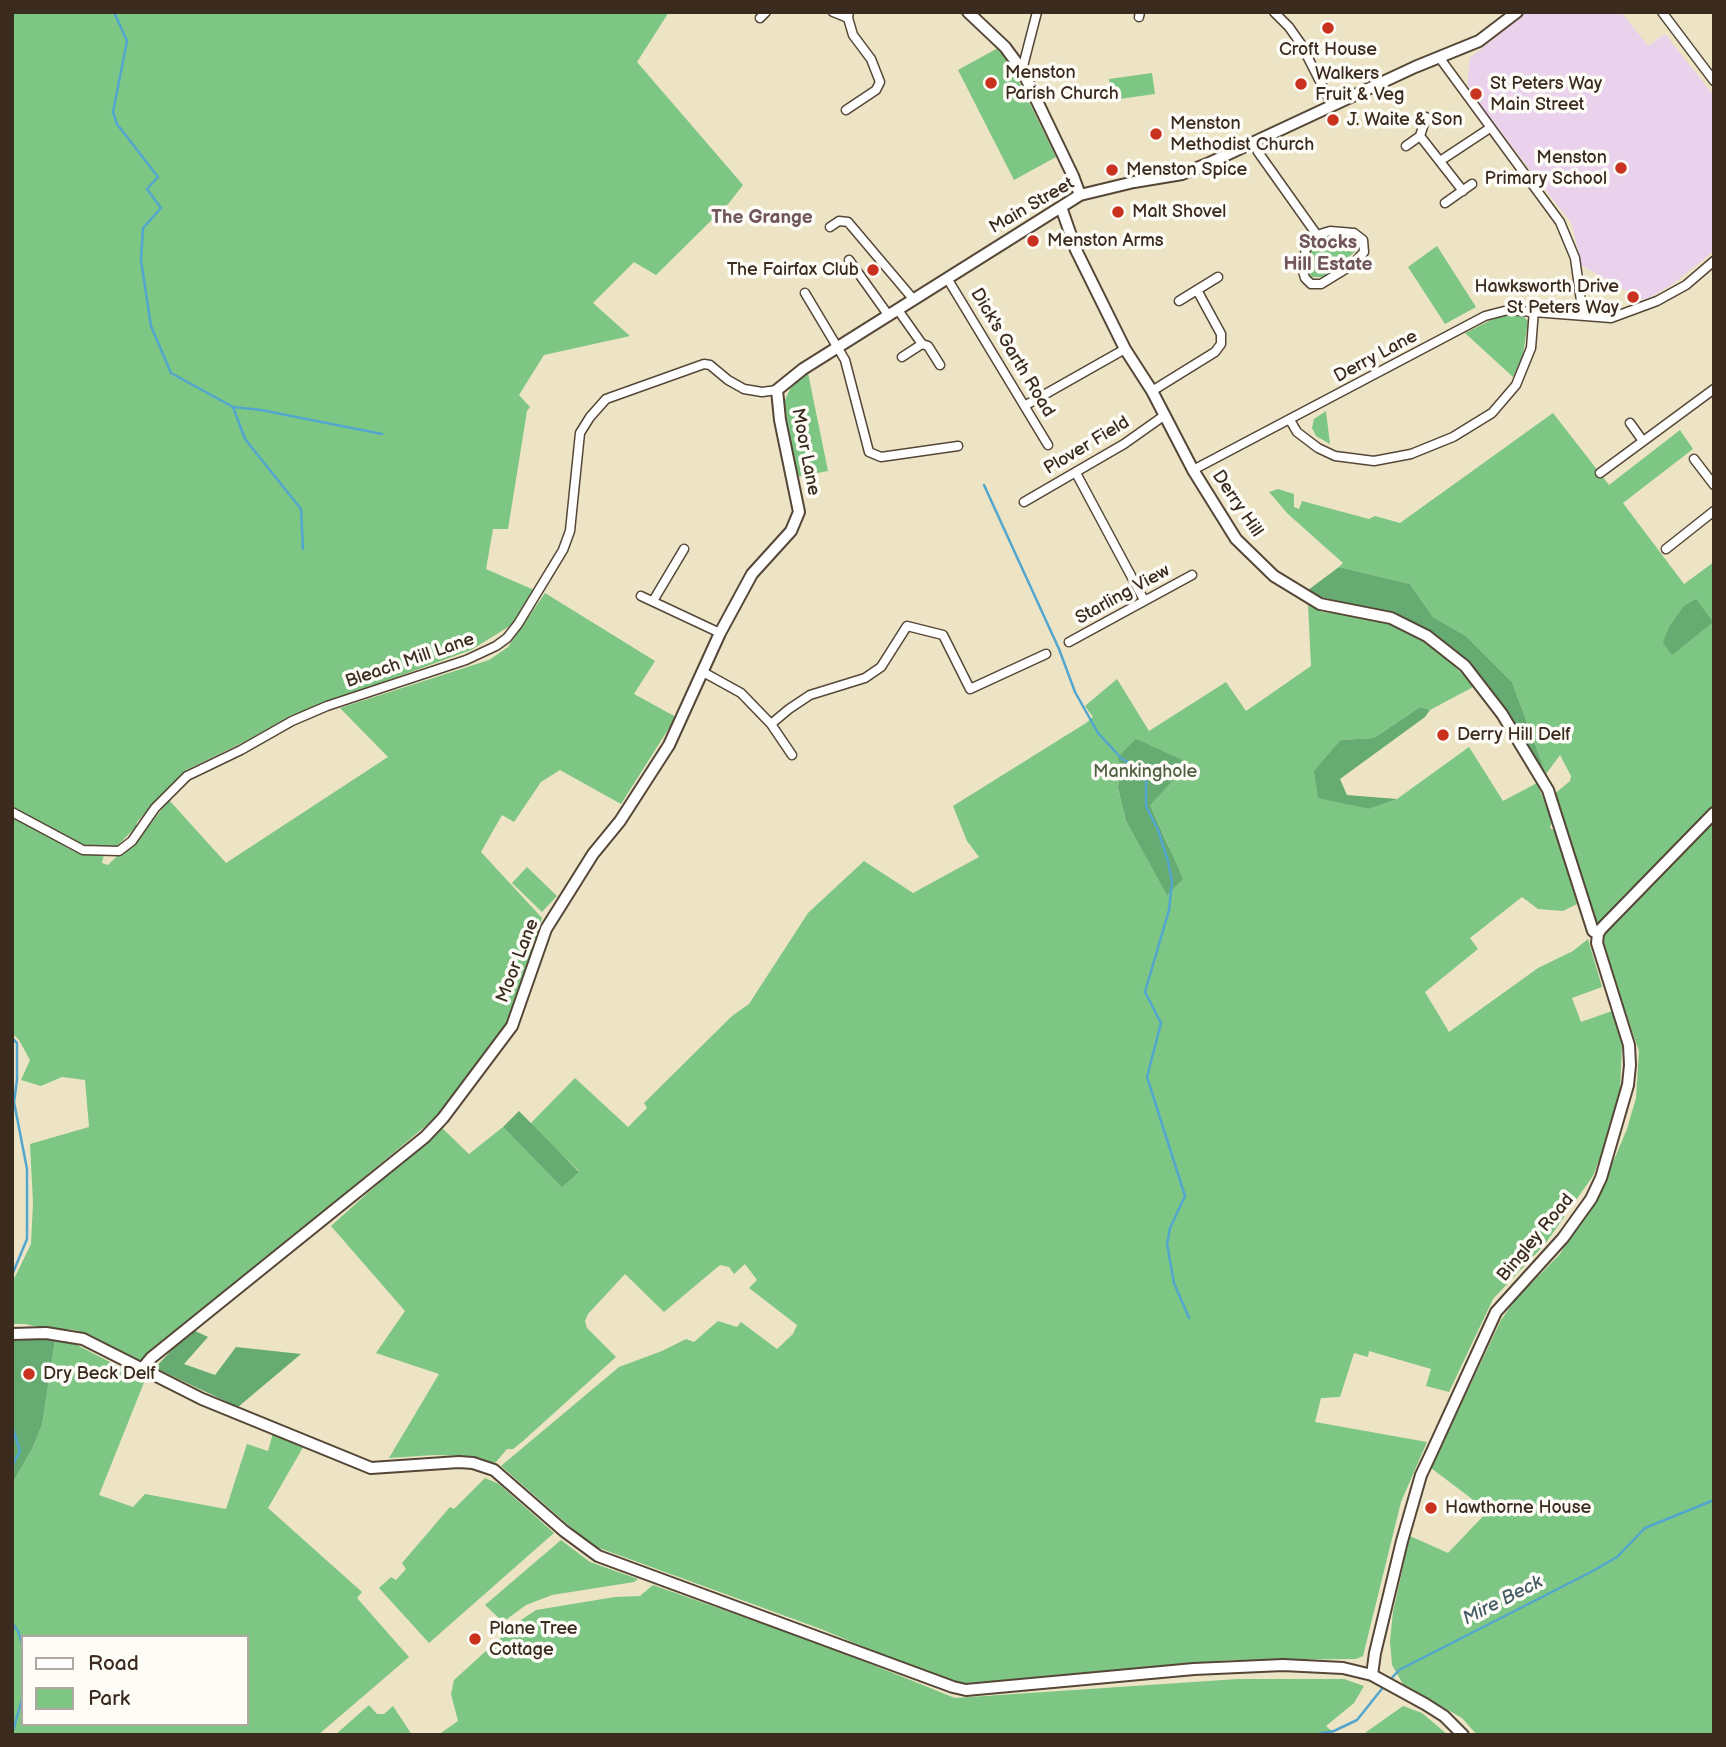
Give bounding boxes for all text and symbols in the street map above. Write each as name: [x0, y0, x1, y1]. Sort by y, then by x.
marker: Croft House: [1320, 20, 1336, 36]
place label: Croft House: [1279, 39, 1377, 61]
place label: Menston Parish Church: [1005, 62, 1119, 104]
place label: Walkers Fruit & Veg: [1315, 63, 1404, 106]
place label: St Peters Way Main Street: [1490, 73, 1602, 116]
marker: Menston Parish Church: [983, 75, 999, 91]
marker: Walkers Fruit & Veg: [1293, 76, 1309, 92]
marker: St Peters Way Main Street: [1468, 86, 1484, 102]
place label: J. Waite & Son: [1347, 109, 1463, 131]
marker: J. Waite & Son: [1325, 112, 1341, 128]
place label: Menston Methodist Church: [1170, 113, 1314, 156]
marker: Menston Methodist Church: [1148, 126, 1164, 142]
place label: Menston Primary School: [1485, 147, 1607, 190]
place label: Menston Spice: [1126, 159, 1247, 181]
marker: Menston Primary School: [1613, 160, 1629, 176]
marker: Menston Spice: [1104, 162, 1120, 178]
street label: Main Street: [986, 173, 1078, 239]
place label: Malt Shovel: [1132, 201, 1226, 223]
marker: Malt Shovel: [1110, 204, 1126, 220]
district label: The Grange: [711, 207, 813, 229]
place label: Menston Arms: [1047, 230, 1164, 252]
district label: Stocks Hill Estate: [1283, 232, 1373, 276]
marker: Menston Arms: [1025, 233, 1041, 249]
place label: The Fairfax Club: [727, 259, 859, 281]
marker: The Fairfax Club: [865, 262, 881, 278]
place label: Hawksworth Drive St Peters Way: [1474, 276, 1619, 318]
street label: Dick's Garth Road: [965, 285, 1059, 421]
marker: Hawksworth Drive St Peters Way: [1625, 289, 1641, 305]
street label: Derry Lane: [1331, 326, 1421, 388]
street label: Moor Lane: [786, 407, 824, 497]
street label: Plover Field: [1040, 412, 1134, 480]
street label: Derry Hill: [1207, 467, 1267, 541]
street label: Starling View: [1072, 560, 1174, 630]
street label: Bleach Mill Lane: [343, 629, 477, 693]
place label: Derry Hill Delf: [1457, 724, 1571, 746]
marker: Derry Hill Delf: [1435, 727, 1451, 743]
park label: Mankinghole: [1093, 761, 1197, 783]
street label: Moor Lane: [492, 916, 544, 1006]
street label: Bingley Road: [1493, 1190, 1579, 1286]
place label: Dry Beck Delf: [43, 1363, 156, 1385]
marker: Dry Beck Delf: [21, 1366, 37, 1382]
place label: Hawthorne House: [1445, 1497, 1591, 1519]
marker: Hawthorne House: [1423, 1500, 1439, 1516]
water label: Mire Beck: [1459, 1571, 1547, 1631]
place label: Plane Tree Cottage: [489, 1618, 577, 1660]
marker: Plane Tree Cottage: [467, 1631, 483, 1647]
legend: [21, 1635, 248, 1726]
text: Road: [88, 1651, 139, 1676]
text: Park: [88, 1686, 130, 1711]

